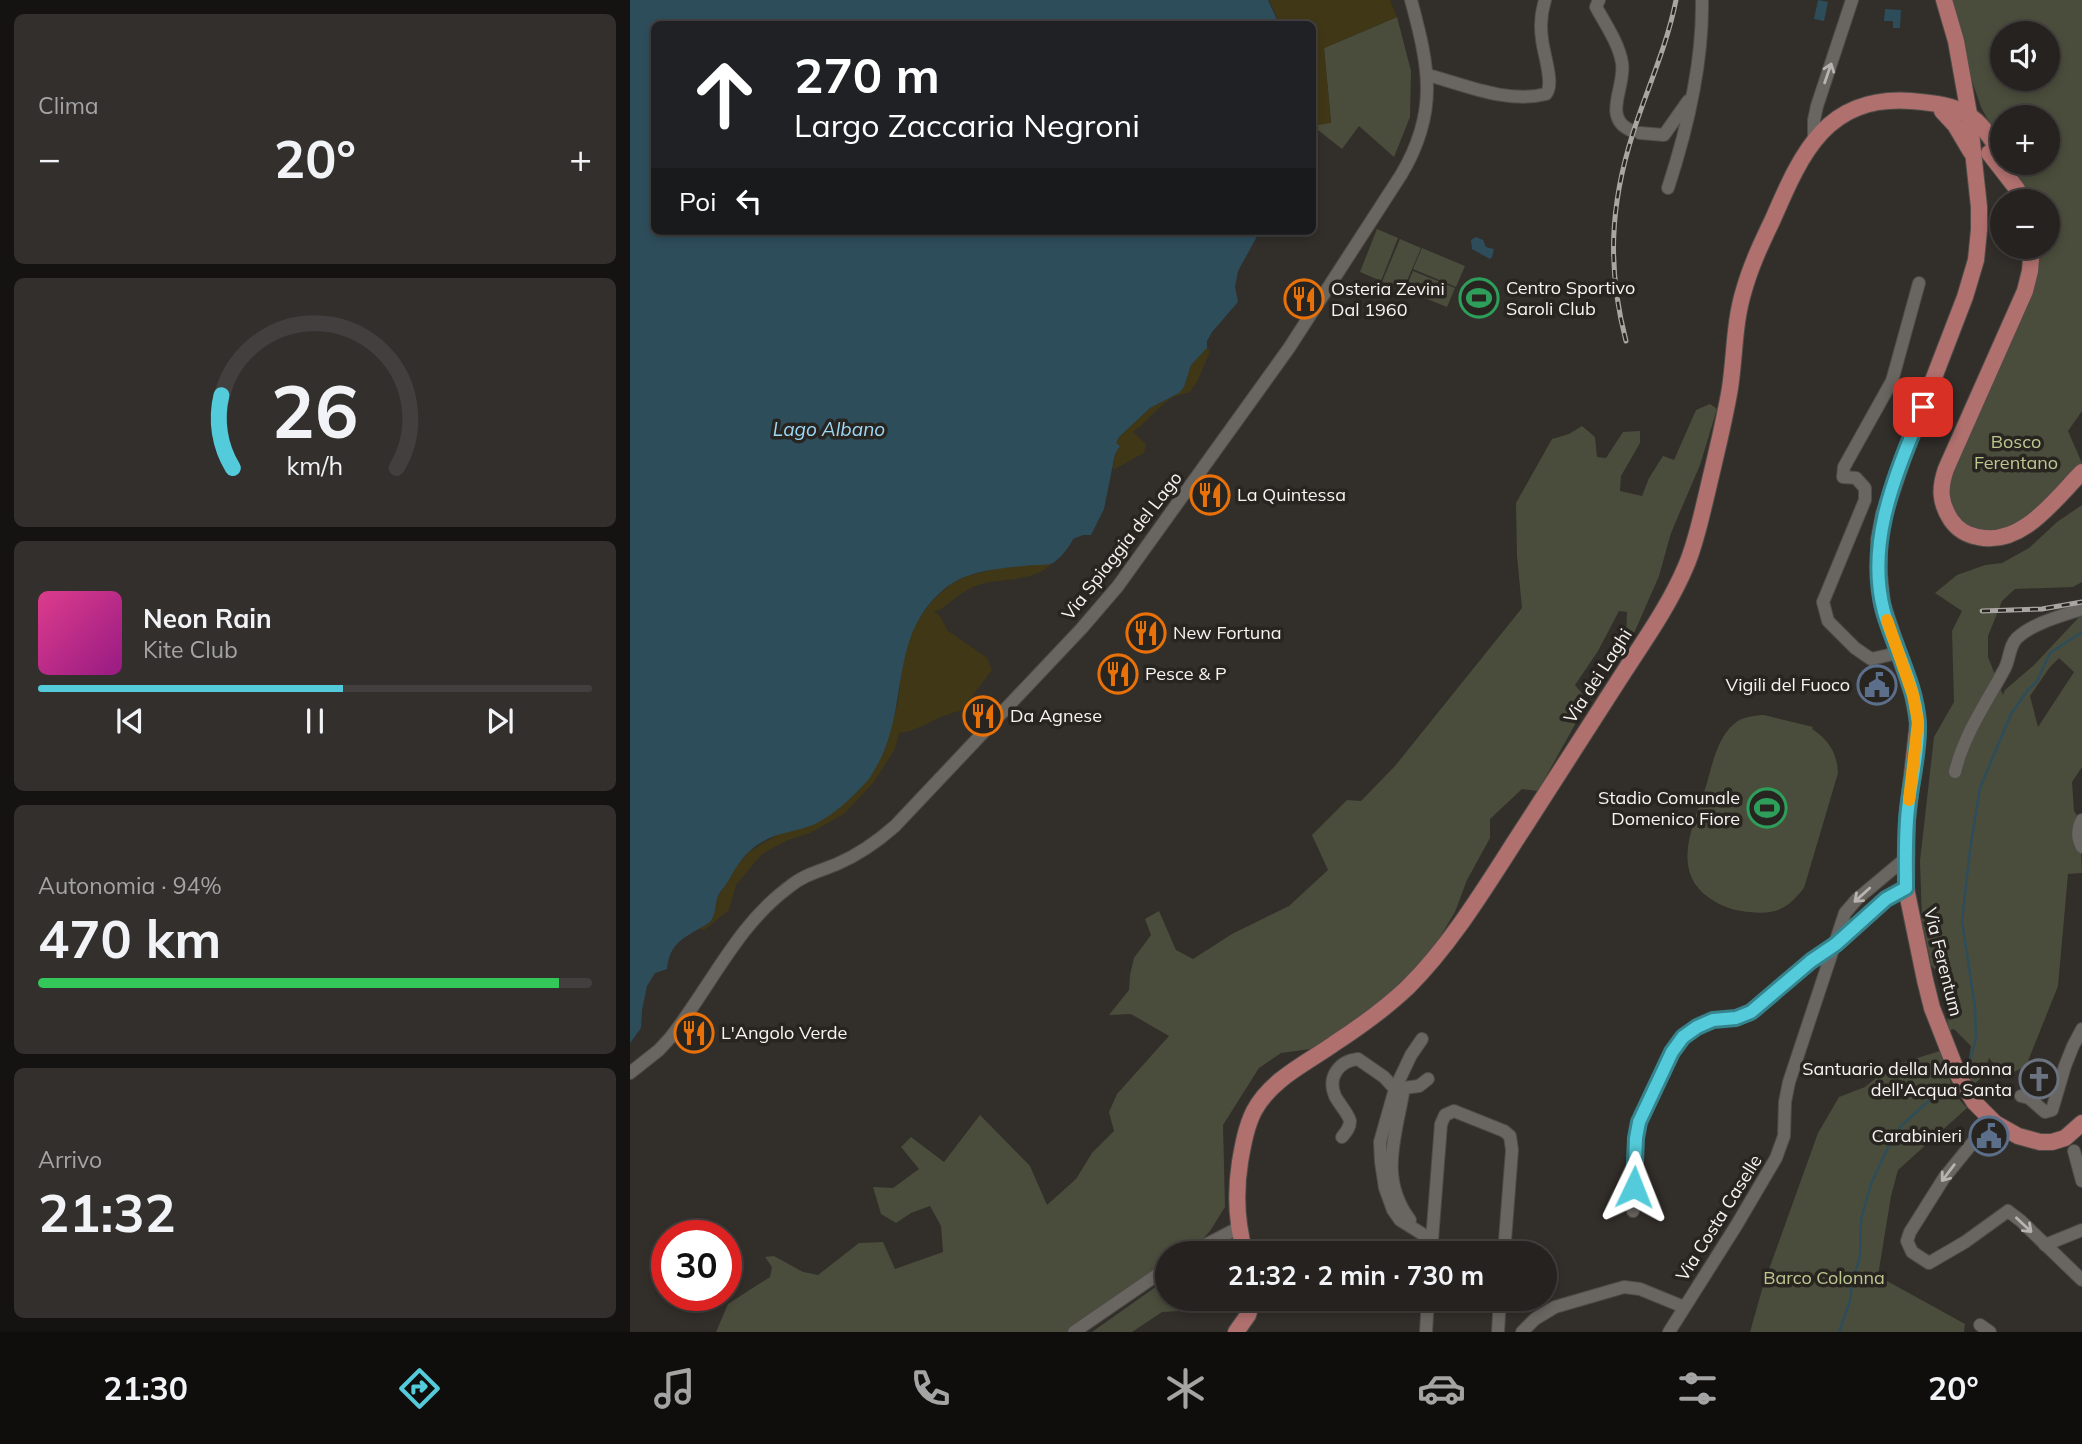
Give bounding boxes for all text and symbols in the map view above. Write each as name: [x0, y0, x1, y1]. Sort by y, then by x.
map controls: [1990, 21, 2060, 259]
button: sound: [1990, 21, 2060, 91]
text: 270 m: [794, 44, 940, 105]
icon: ahead: [679, 49, 770, 140]
one-way arrow: [1823, 63, 1835, 85]
text: Clima: [38, 91, 99, 120]
text: Largo Zaccaria Negroni: [794, 105, 1140, 145]
button: +: [1990, 105, 2060, 175]
text: 20°: [274, 126, 356, 191]
text: −: [38, 134, 61, 182]
text: +: [569, 134, 592, 182]
icon: left: [730, 182, 768, 220]
text: Poi: [679, 185, 716, 218]
button: −: [1990, 189, 2060, 259]
place label: Centro Sportivo Saroli Club: [1506, 276, 1635, 320]
place label: Osteria Zevini Dal 1960: [1331, 277, 1445, 321]
sports icon: Centro Sportivo Saroli Club: [1458, 277, 1500, 319]
restaurant icon: Osteria Zevini Dal 1960: [1283, 278, 1325, 320]
text: 26: [271, 366, 359, 457]
pin: [1893, 377, 1953, 437]
icon: arrive: [1904, 388, 1942, 426]
water label: Lago Albano: [773, 417, 885, 441]
park label: Bosco Ferentano: [1974, 430, 2058, 474]
text: km/h: [287, 450, 343, 481]
street label: Via Spiaggia del Lago: [1056, 467, 1187, 625]
restaurant icon: La Quintessa: [1189, 474, 1231, 516]
place label: La Quintessa: [1237, 483, 1346, 506]
text: Neon Rain: [143, 602, 272, 635]
restaurant icon: New Fortuna: [1125, 612, 1167, 654]
place label: New Fortuna: [1173, 621, 1282, 644]
street label: Via dei Laghi: [1558, 624, 1637, 727]
text: Kite Club: [143, 635, 238, 664]
restaurant icon: Pesce & P: [1097, 653, 1139, 695]
place label: Pesce & P: [1145, 662, 1227, 685]
public building icon: Vigili del Fuoco: [1856, 664, 1898, 706]
place label: Vigili del Fuoco: [1726, 673, 1850, 696]
restaurant icon: Da Agnese: [962, 695, 1004, 737]
icon: previous: [111, 702, 149, 740]
icon: pause: [296, 702, 334, 740]
icon: next: [481, 702, 519, 740]
place label: Da Agnese: [1010, 704, 1102, 727]
place label: Stadio Comunale Domenico Fiore: [1598, 786, 1740, 830]
sports icon: Stadio Comunale Domenico Fiore: [1746, 787, 1788, 829]
text: Autonomia · 94%: [38, 871, 222, 900]
one-way arrow: [1853, 887, 1871, 903]
street label: Via Ferentum: [1919, 905, 1968, 1019]
text: 470 km: [38, 906, 221, 971]
restaurant icon: L'Angolo Verde: [673, 1012, 715, 1054]
place label: L'Angolo Verde: [721, 1021, 847, 1044]
place label: Santuario della Madonna dell'Acqua Santa: [1802, 1057, 2012, 1101]
church icon: Santuario della Madonna dell'Acqua Santa: [2018, 1058, 2060, 1100]
public building icon: Carabinieri: [1968, 1115, 2010, 1157]
place label: Carabinieri: [1871, 1124, 1962, 1147]
text: Arrivo: [38, 1145, 102, 1174]
position arrow: [1597, 1150, 1671, 1224]
street label: Via Costa Caselle: [1670, 1150, 1767, 1285]
one-way arrow: [1940, 1163, 1955, 1182]
text: 21:32: [38, 1180, 176, 1245]
one-way arrow: [2015, 1216, 2032, 1233]
speed limit sign: 30: [651, 1220, 742, 1311]
text: 21:32 · 2 min · 730 m: [1228, 1259, 1484, 1292]
park label: Barco Colonna: [1763, 1266, 1885, 1289]
icon: directions: [395, 1364, 444, 1413]
icon: music: [650, 1364, 699, 1413]
icon: phone: [906, 1364, 955, 1413]
icon: climate: [1161, 1364, 1210, 1413]
icon: car: [1417, 1364, 1466, 1413]
icon: filters: [1673, 1364, 1722, 1413]
text: 21:30: [103, 1368, 188, 1408]
text: 20°: [1928, 1368, 1979, 1408]

